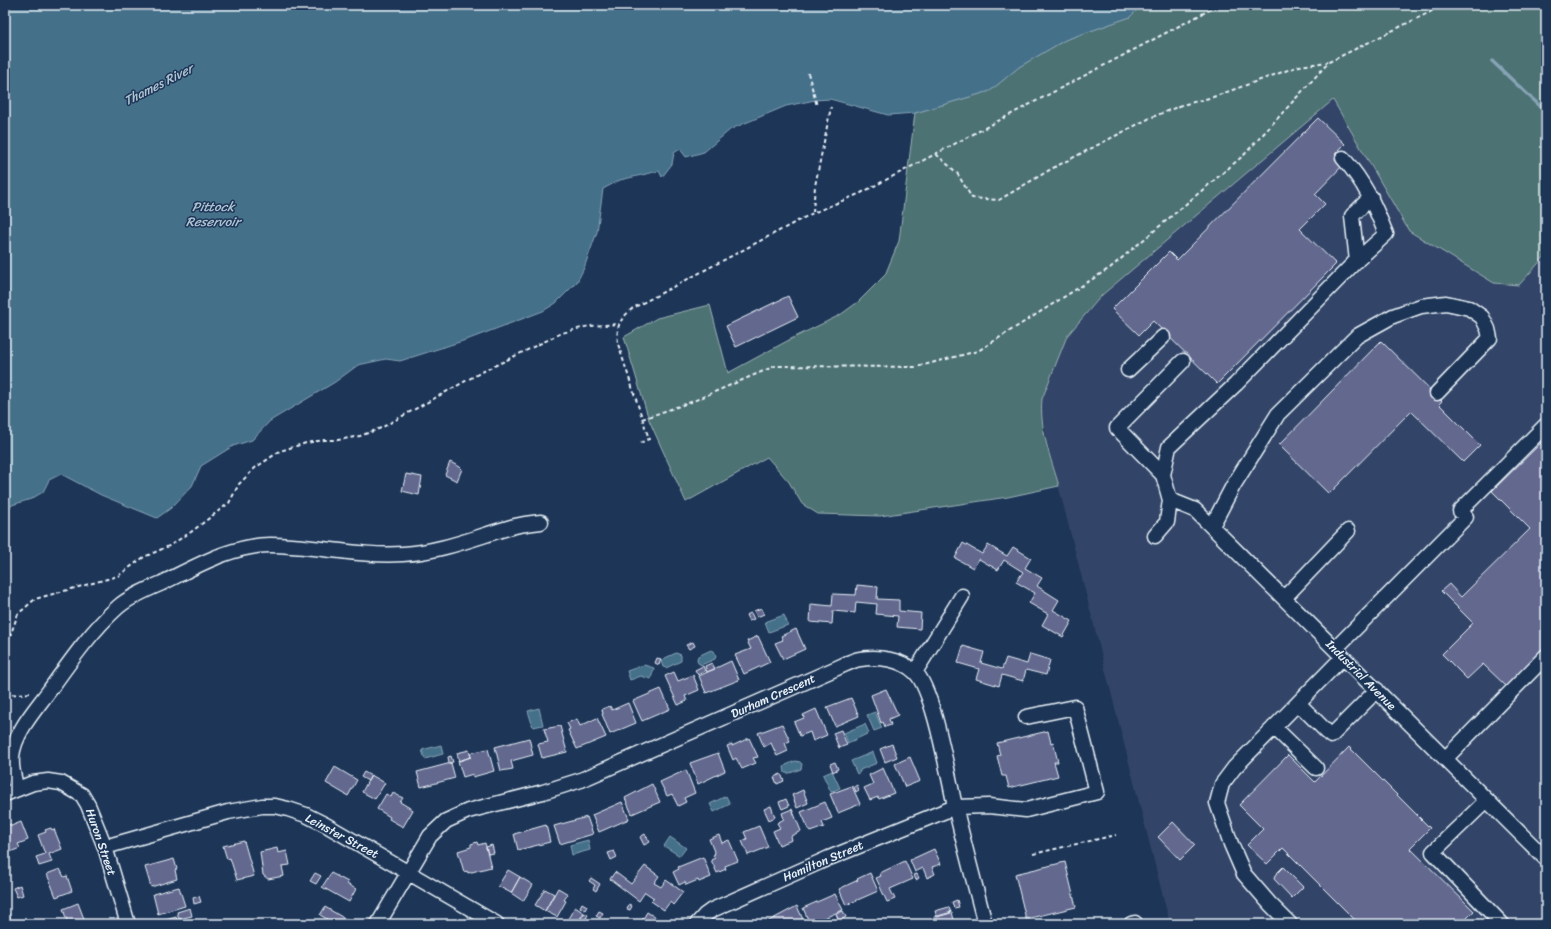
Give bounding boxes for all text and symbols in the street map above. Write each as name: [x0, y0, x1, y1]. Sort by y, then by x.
water label: Thames River: [119, 56, 199, 112]
water label: Pittock Reservoir: [186, 195, 243, 233]
street label: Industrial Avenue: [1320, 634, 1402, 716]
street label: Durham Crescent: [727, 667, 819, 725]
street label: Huron Street: [79, 805, 123, 879]
street label: Leinster Street: [301, 807, 383, 865]
street label: Hamilton Street: [779, 834, 867, 888]

